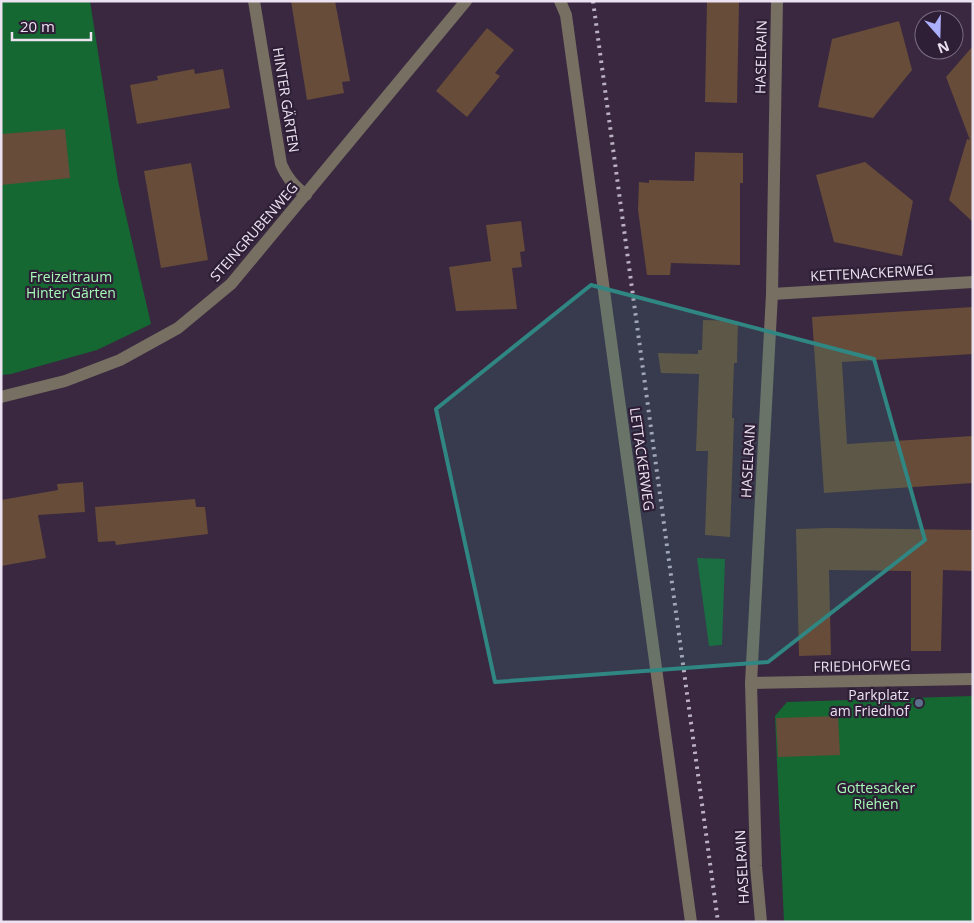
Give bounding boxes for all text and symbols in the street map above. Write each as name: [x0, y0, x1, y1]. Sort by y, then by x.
scale bar: [12, 10, 91, 42]
north arrow: [914, 10, 964, 60]
text: 20 m: [20, 16, 55, 36]
street label: HASELRAIN: [750, 20, 771, 94]
text: N: [935, 37, 952, 59]
street label: HINTER GÄRTEN: [269, 46, 304, 154]
street label: STEINGRUBENWEG: [205, 178, 302, 285]
street label: KETTENACKERWEG: [810, 260, 934, 285]
park label: Freizeitraum Hinter Gärten: [26, 267, 116, 302]
street label: LETTACKERWEG: [626, 406, 659, 512]
street label: HASELRAIN: [736, 424, 759, 498]
street label: FRIEDHOFWEG: [813, 655, 911, 676]
place label: Parkplatz am Friedhof: [830, 685, 910, 720]
marker: Parkplatz am Friedhof: [913, 697, 925, 709]
park label: Gottesacker Riehen: [837, 778, 916, 813]
street label: HASELRAIN: [730, 830, 753, 904]

